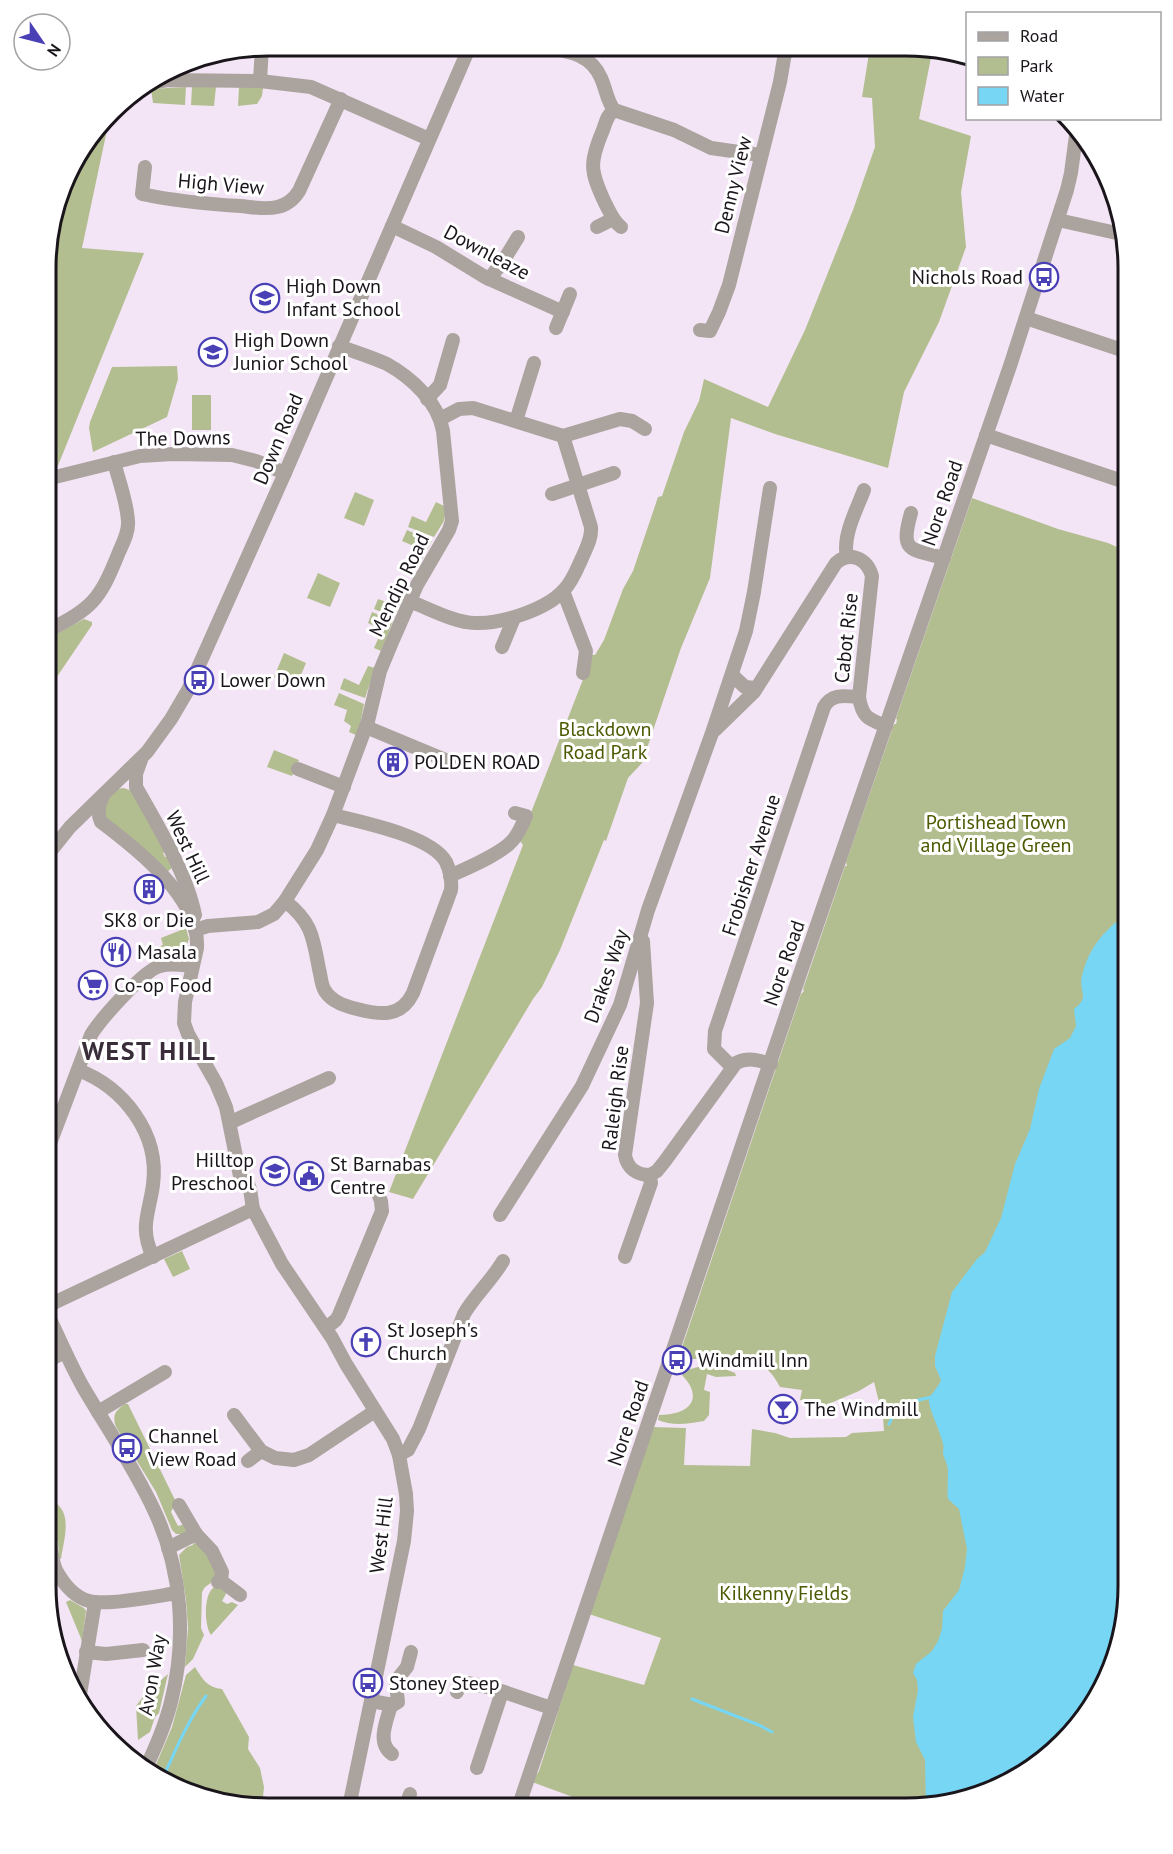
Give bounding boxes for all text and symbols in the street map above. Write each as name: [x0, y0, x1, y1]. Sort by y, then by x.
north arrow: [12, 12, 72, 72]
legend: [966, 12, 1161, 120]
text: Road: [1020, 24, 1058, 47]
text: N: [43, 41, 65, 61]
text: Park: [1020, 54, 1053, 77]
text: Water: [1020, 84, 1064, 107]
street label: Denny View: [708, 133, 758, 237]
street label: High View: [177, 167, 266, 201]
street label: Downleaze: [439, 218, 535, 286]
bus stop icon: Nichols Road: [1028, 261, 1060, 293]
place label: Nichols Road: [912, 264, 1023, 290]
place label: High Down Infant School: [286, 273, 400, 322]
school or university icon: High Down Infant School: [249, 282, 281, 314]
place label: High Down Junior School: [233, 327, 348, 376]
school or university icon: High Down Junior School: [197, 336, 229, 368]
street label: Down Road: [247, 389, 309, 489]
street label: The Downs: [135, 424, 231, 452]
street label: Nore Road: [915, 457, 969, 549]
street label: Mendip Road: [363, 529, 435, 641]
street label: Cabot Rise: [828, 592, 864, 684]
bus stop icon: Lower Down: [183, 664, 215, 696]
place label: Lower Down: [220, 667, 326, 693]
park label: Blackdown Road Park: [559, 716, 651, 765]
building icon: POLDEN ROAD: [377, 746, 409, 778]
place label: POLDEN ROAD: [414, 749, 540, 775]
street label: Frobisher Avenue: [716, 791, 786, 939]
street label: West Hill: [160, 807, 216, 887]
park label: Portishead Town and Village Green: [921, 809, 1072, 858]
building icon: SK8 or Die: [133, 873, 165, 905]
place label: SK8 or Die: [104, 907, 194, 933]
street label: Nore Road: [757, 917, 811, 1009]
street label: Drakes Way: [578, 925, 634, 1026]
restaurant icon: Masala: [100, 936, 132, 968]
place label: Masala: [137, 939, 197, 965]
supermarket icon: Co-op Food: [77, 969, 109, 1001]
place label: Co-op Food: [114, 972, 212, 998]
district label: WEST HILL: [82, 1034, 216, 1067]
street label: Raleigh Rise: [596, 1044, 634, 1152]
place label: Hilltop Preschool: [171, 1147, 254, 1196]
place label: St Barnabas Centre: [330, 1151, 431, 1200]
school or university icon: Hilltop Preschool: [259, 1155, 291, 1187]
public building icon: St Barnabas Centre: [293, 1160, 325, 1192]
place label: St Joseph's Church: [387, 1317, 478, 1366]
church icon: St Joseph's Church: [350, 1326, 382, 1358]
bus stop icon: Windmill Inn: [661, 1344, 693, 1376]
place label: Windmill Inn: [698, 1347, 808, 1373]
street label: Nore Road: [601, 1377, 655, 1469]
bar icon: The Windmill: [767, 1393, 799, 1425]
place label: The Windmill: [804, 1396, 918, 1422]
place label: Channel View Road: [147, 1423, 237, 1472]
bus stop icon: Channel View Road: [111, 1432, 143, 1464]
street label: West Hill: [363, 1495, 399, 1575]
park label: Kilkenny Fields: [719, 1580, 849, 1606]
street label: Avon Way: [132, 1632, 172, 1718]
bus stop icon: Stoney Steep: [352, 1667, 384, 1699]
place label: Stoney Steep: [389, 1670, 500, 1696]

